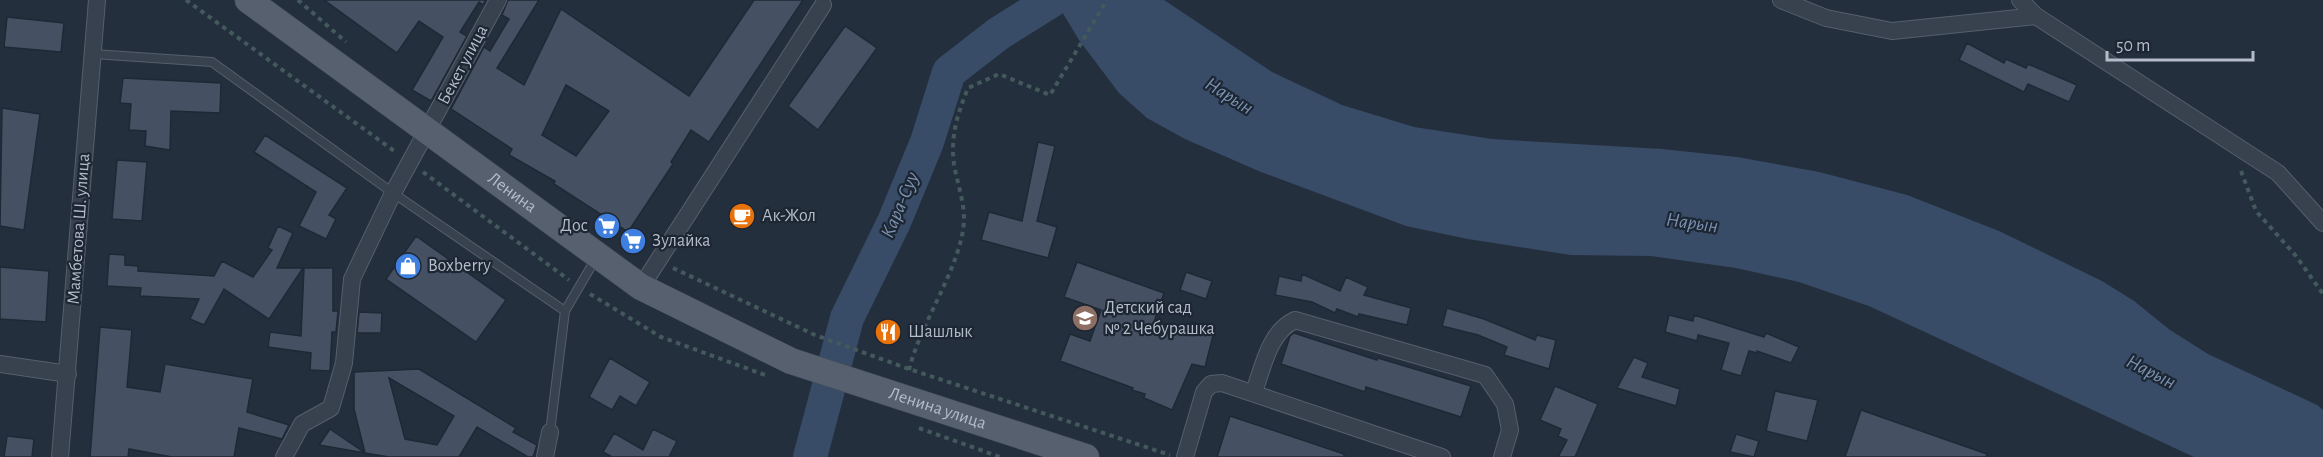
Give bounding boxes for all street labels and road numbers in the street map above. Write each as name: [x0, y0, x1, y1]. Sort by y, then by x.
street label: Бекет улица: [435, 22, 491, 108]
street label: Мамбетова Ш. улица: [64, 153, 93, 305]
street label: Ленина: [484, 169, 540, 216]
street label: Ленина улица: [887, 384, 988, 433]

